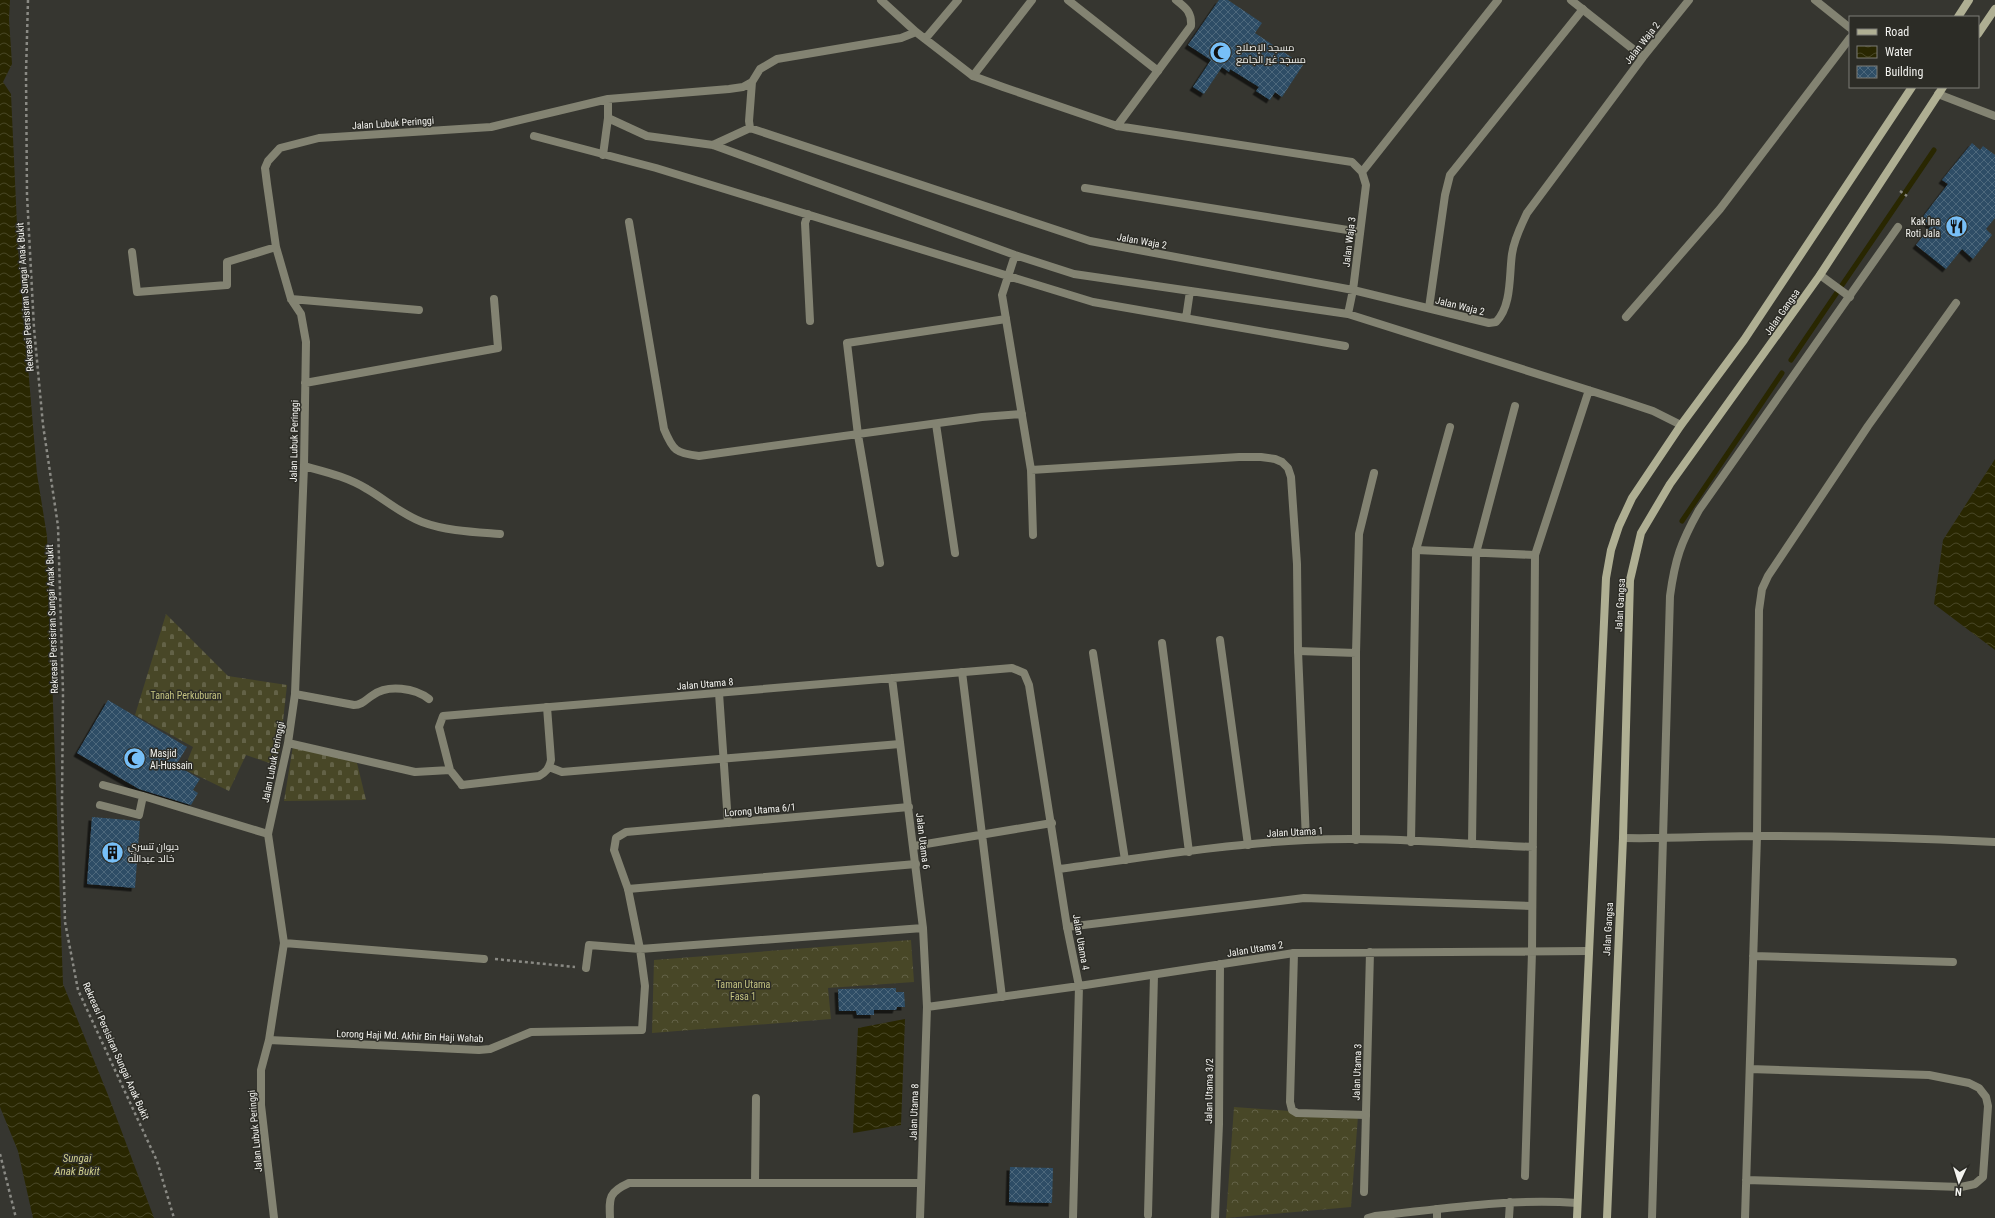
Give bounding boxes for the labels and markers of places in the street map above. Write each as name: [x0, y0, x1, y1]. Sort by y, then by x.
mosque icon: مسجد الإصلاح مسجد غير الجامع: [1208, 40, 1234, 66]
place label: مسجد الإصلاح مسجد غير الجامع: [1236, 42, 1306, 66]
restaurant icon: Kak Ina Roti Jala: [1943, 214, 1969, 240]
place label: Kak Ina Roti Jala: [1905, 216, 1940, 239]
mosque icon: Masjid Al-Hussain: [121, 746, 147, 772]
place label: Masjid Al-Hussain: [150, 748, 193, 771]
building icon: دیوان تنسري خالد عبدالله: [100, 839, 126, 865]
place label: دیوان تنسري خالد عبدالله: [128, 841, 179, 864]

